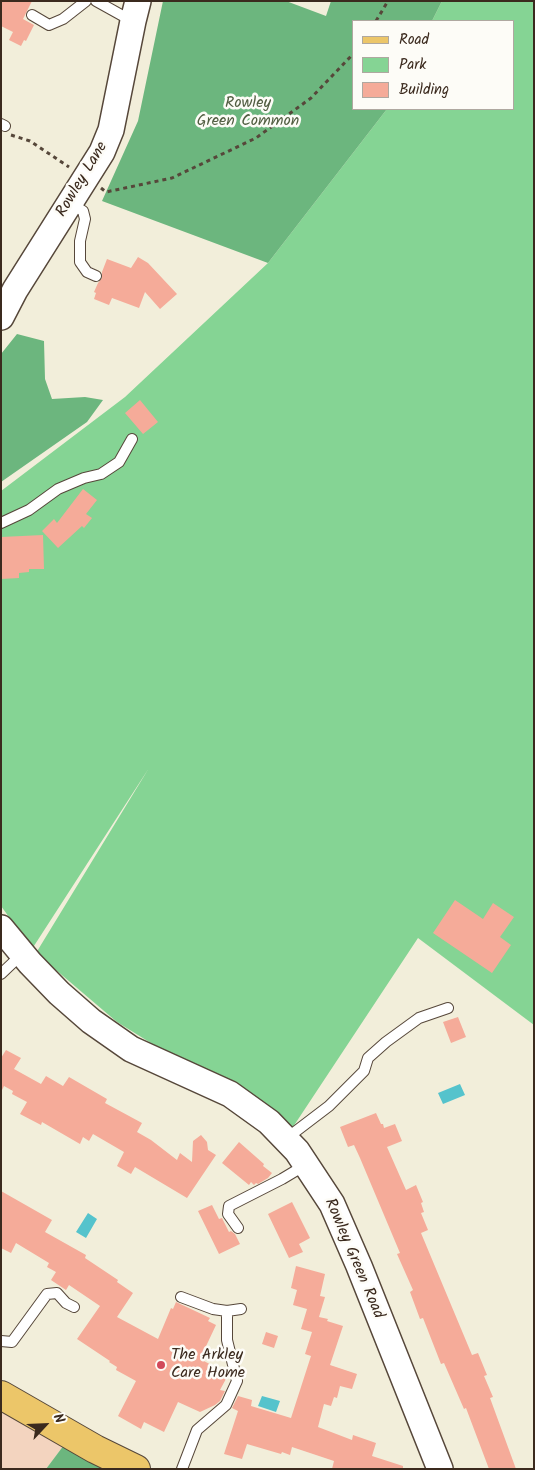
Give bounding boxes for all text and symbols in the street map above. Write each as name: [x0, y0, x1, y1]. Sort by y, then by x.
legend: [352, 20, 515, 110]
text: Road: [399, 28, 429, 52]
text: Park: [399, 53, 426, 77]
text: Building: [399, 78, 449, 102]
park label: Rowley Green Common: [197, 94, 299, 132]
street label: Rowley Lane: [53, 139, 113, 221]
street label: Rowley Green Road: [319, 1196, 387, 1322]
place label: The Arkley Care Home: [171, 1346, 245, 1384]
marker: The Arkley Care Home: [155, 1359, 167, 1371]
north arrow: [20, 1400, 70, 1450]
text: N: [47, 1410, 70, 1427]

